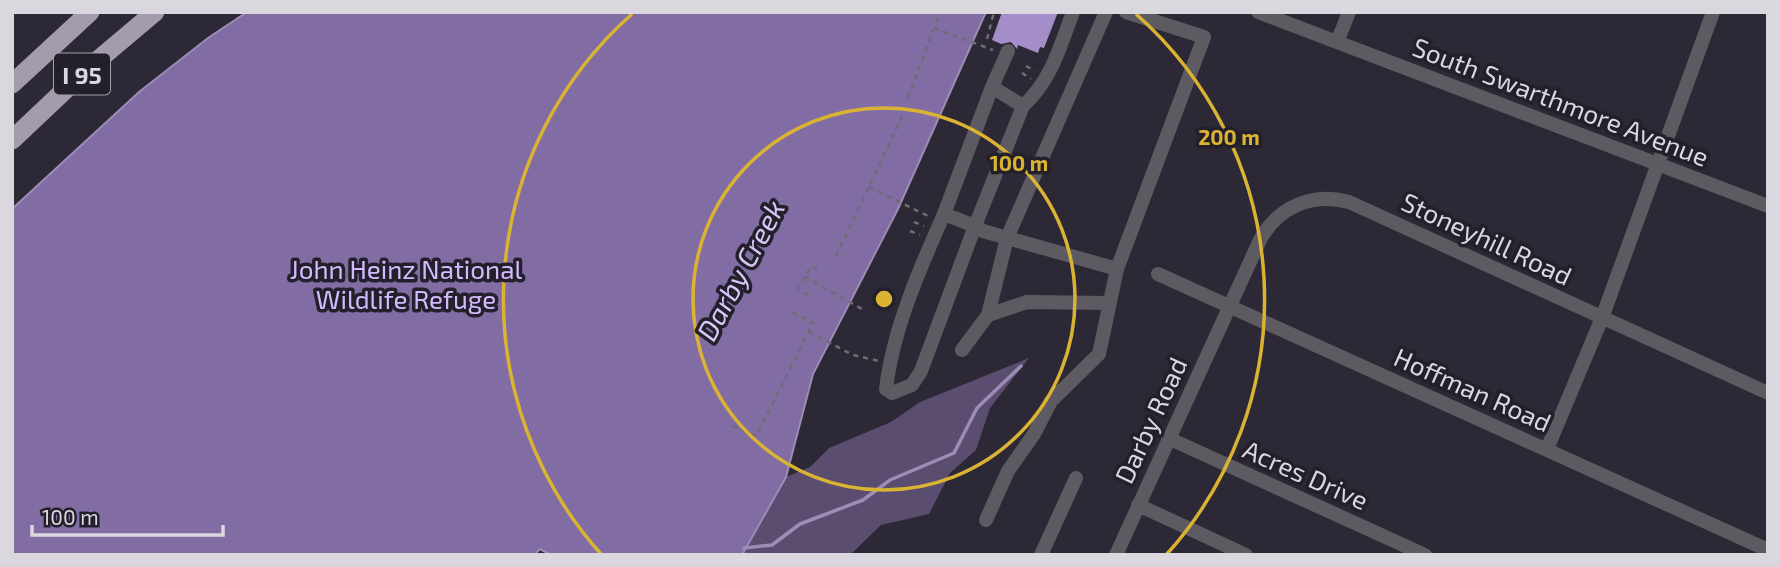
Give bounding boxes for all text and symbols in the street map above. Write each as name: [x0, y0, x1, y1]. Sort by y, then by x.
street label: South Swarthmore Avenue: [1409, 30, 1713, 172]
road number: I 95: [54, 54, 110, 94]
text: 200 m: [1198, 124, 1260, 149]
text: 100 m: [990, 150, 1048, 175]
street label: Stoneyhill Road: [1397, 185, 1577, 291]
water label: Darby Creek: [689, 194, 791, 346]
park label: John Heinz National Wildlife Refuge: [290, 253, 522, 314]
centre of rings: [872, 287, 896, 311]
street label: Hoffman Road: [1390, 341, 1556, 437]
street label: Darby Road: [1107, 352, 1193, 488]
street label: Acres Drive: [1239, 433, 1373, 515]
scale bar: [32, 494, 222, 538]
text: 100 m: [42, 504, 99, 529]

